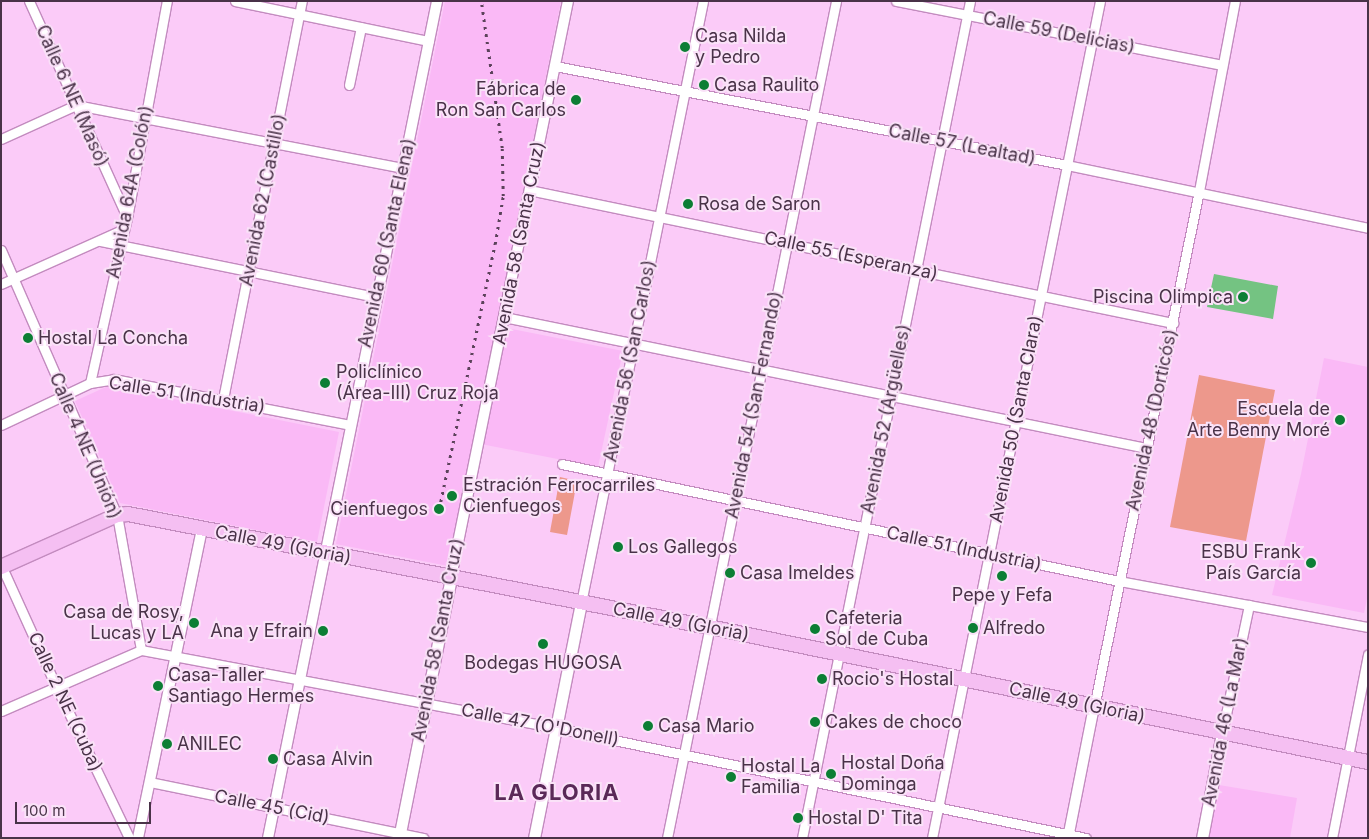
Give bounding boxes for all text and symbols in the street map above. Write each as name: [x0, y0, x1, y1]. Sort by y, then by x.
street label: Calle 59 (Delicias): [981, 8, 1137, 58]
street label: Calle 6 NE (Masó): [31, 22, 113, 170]
place label: Casa Nilda y Pedro: [695, 26, 786, 68]
marker: Casa Nilda y Pedro: [679, 41, 691, 53]
place label: Casa Raulito: [714, 74, 819, 96]
place label: Fábrica de Ron San Carlos: [436, 79, 566, 122]
marker: Casa Raulito: [698, 79, 710, 91]
marker: Fábrica de Ron San Carlos: [570, 94, 582, 106]
street label: Avenida 64A (Colón): [103, 104, 157, 280]
street label: Avenida 62 (Castillo): [236, 112, 290, 288]
street label: Calle 57 (Lealtad): [887, 120, 1037, 170]
street label: Avenida 60 (Santa Elena): [354, 136, 420, 350]
street label: Avenida 58 (Santa Cruz): [489, 139, 549, 347]
place label: Rosa de Saron: [698, 193, 821, 215]
marker: Rosa de Saron: [682, 198, 694, 210]
street label: Calle 55 (Esperanza): [762, 227, 940, 285]
street label: Avenida 56 (San Carlos): [600, 258, 660, 464]
place label: Piscina Olimpica: [1093, 286, 1233, 308]
street label: Avenida 54 (San Fernando): [721, 289, 787, 521]
marker: Piscina Olimpica: [1237, 291, 1249, 303]
street label: Avenida 50 (Santa Clara): [985, 313, 1047, 525]
street label: Avenida 52 (Argüelles): [857, 322, 915, 516]
place label: Hostal La Concha: [38, 327, 188, 349]
street label: Avenida 48 (Dorticós): [1122, 327, 1182, 513]
marker: Hostal La Concha: [22, 332, 34, 344]
place label: Policlínico (Área-III) Cruz Roja: [336, 362, 499, 404]
street label: Calle 4 NE (Unión): [44, 370, 126, 522]
street label: Calle 51 (Industria): [107, 372, 267, 418]
marker: Policlínico (Área-III) Cruz Roja: [318, 376, 332, 390]
place label: Escuela de Arte Benny Moré: [1187, 399, 1330, 442]
marker: Escuela de Arte Benny Moré: [1334, 414, 1346, 426]
place label: Estración Ferrocarriles Cienfuegos: [463, 475, 655, 518]
marker: Estración Ferrocarriles Cienfuegos: [445, 489, 459, 503]
place label: Cienfuegos: [330, 498, 428, 520]
marker: Cienfuegos: [432, 502, 446, 516]
street label: Calle 49 (Gloria): [213, 521, 353, 569]
street label: Calle 51 (Industria): [884, 522, 1044, 576]
street label: Avenida 58 (Santa Cruz): [408, 536, 468, 744]
place label: Los Gallegos: [628, 536, 738, 558]
marker: Los Gallegos: [612, 541, 624, 553]
place label: ESBU Frank País García: [1201, 542, 1301, 584]
marker: ESBU Frank País García: [1305, 557, 1317, 569]
place label: Casa Imeldes: [740, 562, 854, 584]
marker: Casa Imeldes: [724, 567, 736, 579]
marker: Pepe y Fefa: [996, 570, 1008, 582]
place label: Pepe y Fefa: [952, 584, 1052, 606]
street label: Calle 49 (Gloria): [611, 598, 751, 646]
place label: Casa de Rosy, Lucas y LA: [63, 602, 184, 644]
place label: Cafeteria Sol de Cuba: [825, 608, 928, 650]
marker: Casa de Rosy, Lucas y LA: [188, 617, 200, 629]
place label: Alfredo: [983, 617, 1045, 639]
place label: Ana y Efrain: [210, 620, 313, 642]
marker: Alfredo: [967, 622, 979, 634]
marker: Cafeteria Sol de Cuba: [809, 623, 821, 635]
marker: Ana y Efrain: [317, 625, 329, 637]
street label: Calle 2 NE (Cuba): [23, 629, 107, 775]
street label: Avenida 46 (La Mar): [1198, 635, 1252, 809]
marker: Bodegas HUGOSA: [537, 638, 549, 650]
place label: Bodegas HUGOSA: [464, 652, 622, 674]
place label: Casa-Taller Santiago Hermes: [168, 665, 314, 708]
place label: Rocio's Hostal: [832, 668, 953, 690]
marker: Rocio's Hostal: [816, 673, 828, 685]
street label: Calle 49 (Gloria): [1007, 678, 1147, 728]
marker: Casa-Taller Santiago Hermes: [152, 680, 164, 692]
street label: Calle 47 (O'Donell): [459, 699, 621, 751]
place label: Cakes de choco: [825, 711, 962, 733]
place label: Casa Mario: [658, 715, 755, 737]
marker: Cakes de choco: [809, 716, 821, 728]
marker: Casa Mario: [642, 720, 654, 732]
place label: ANILEC: [177, 733, 242, 755]
marker: ANILEC: [161, 738, 173, 750]
place label: Casa Alvin: [283, 748, 373, 770]
marker: Casa Alvin: [267, 753, 279, 765]
place label: Hostal Doña Dominga: [841, 753, 945, 796]
place label: Hostal La Familia: [741, 756, 820, 799]
marker: Hostal Doña Dominga: [825, 768, 837, 780]
marker: Hostal La Familia: [725, 771, 737, 783]
district label: LA GLORIA: [493, 780, 621, 806]
street label: Calle 45 (Cid): [213, 785, 331, 829]
scale bar: [18, 792, 154, 824]
text: 100 m: [23, 801, 65, 820]
place label: Hostal D' Tita: [808, 807, 923, 829]
marker: Hostal D' Tita: [792, 812, 804, 824]

